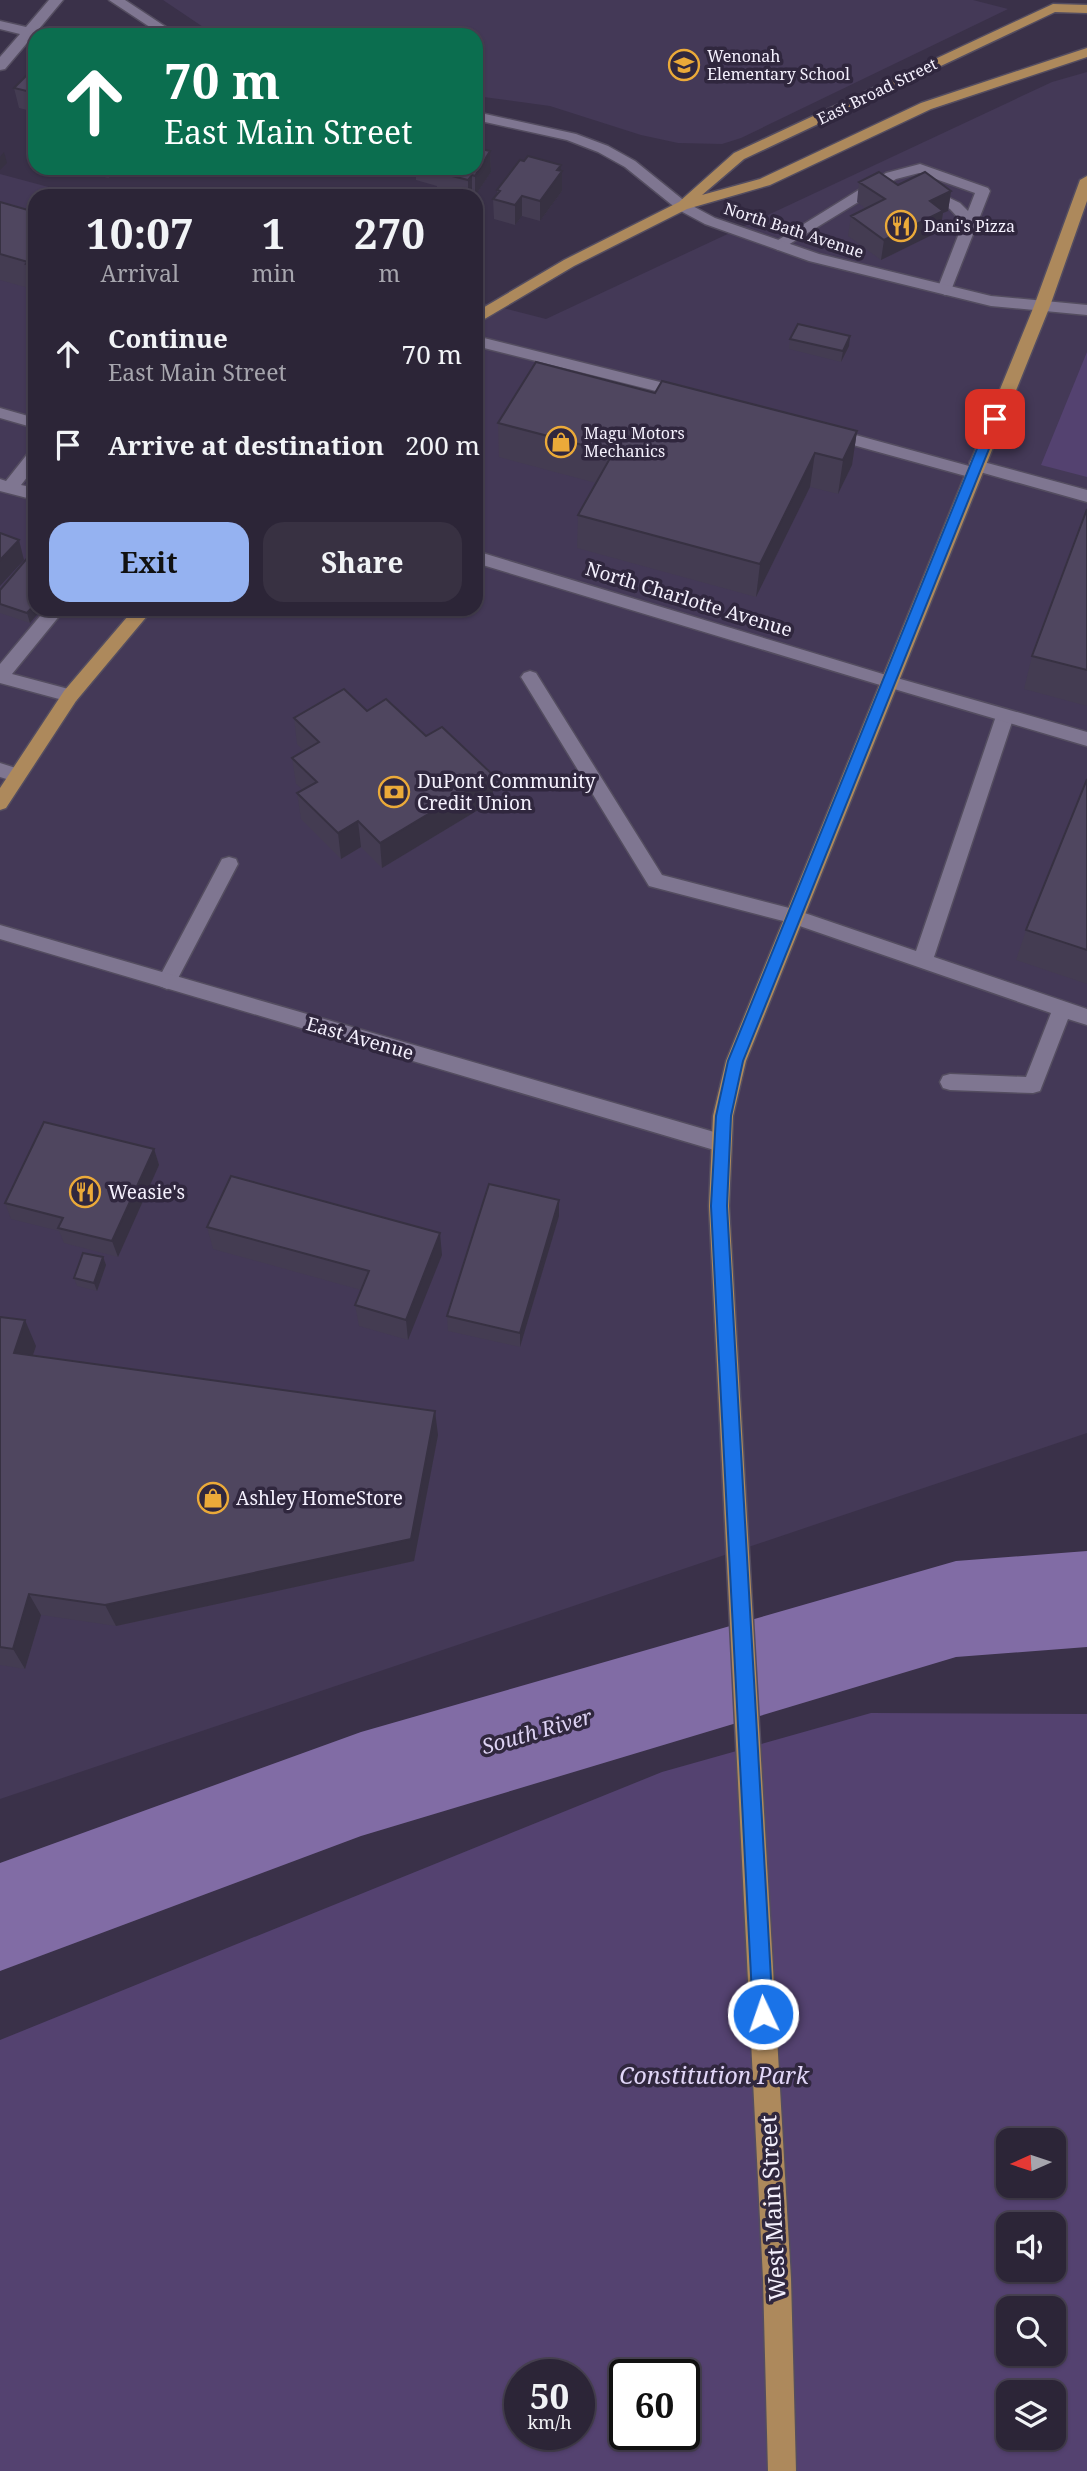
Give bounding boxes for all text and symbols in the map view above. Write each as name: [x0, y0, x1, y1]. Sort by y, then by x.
place label: Wenonah Elementary School: [707, 45, 850, 85]
text: 70 m: [164, 47, 280, 113]
school or university icon: Wenonah Elementary School: [667, 48, 701, 82]
street label: East Broad Street: [813, 52, 941, 130]
icon: ahead: [49, 56, 140, 147]
text: East Main Street: [164, 110, 412, 153]
street label: North Bath Avenue: [721, 197, 867, 263]
text: 10:07: [86, 204, 194, 261]
text: 1: [262, 204, 286, 261]
text: 270: [354, 204, 425, 261]
restaurant icon: Dani's Pizza: [884, 209, 918, 243]
place label: Dani's Pizza: [924, 215, 1015, 237]
text: Arrival: [101, 257, 179, 289]
text: min: [252, 257, 296, 289]
text: m: [378, 257, 400, 289]
text: Continue: [108, 320, 228, 356]
icon: ahead: [49, 335, 87, 373]
text: 70 m: [402, 336, 462, 372]
text: East Main Street: [108, 356, 287, 388]
pin: [965, 389, 1025, 449]
icon: arrive: [976, 400, 1014, 438]
place label: Magu Motors Mechanics: [584, 422, 685, 462]
shop icon: Magu Motors Mechanics: [544, 425, 578, 459]
icon: arrive: [49, 426, 87, 464]
text: Arrive at destination: [108, 427, 384, 463]
text: 200 m: [405, 427, 480, 463]
button: Exit: [49, 522, 249, 602]
button: Share: [263, 522, 462, 602]
street label: North Charlotte Avenue: [583, 555, 795, 643]
place label: DuPont Community Credit Union: [417, 768, 596, 816]
bank icon: DuPont Community Credit Union: [377, 775, 411, 809]
street label: East Avenue: [303, 1010, 417, 1066]
restaurant icon: Weasie's: [68, 1175, 102, 1209]
place label: Weasie's: [108, 1179, 185, 1205]
shop icon: Ashley HomeStore: [196, 1481, 230, 1515]
place label: Ashley HomeStore: [236, 1485, 403, 1511]
water label: South River: [478, 1702, 595, 1760]
position arrow: [726, 1977, 800, 2051]
park label: Constitution Park: [619, 2059, 810, 2091]
street label: West Main Street: [751, 2114, 793, 2302]
north arrow: [996, 2128, 1066, 2198]
map controls: [996, 2128, 1066, 2450]
button: sound: [996, 2212, 1066, 2282]
button: search: [996, 2296, 1066, 2366]
speed limit sign: 60: [609, 2359, 700, 2450]
text: 50: [530, 2372, 569, 2419]
button: layers: [996, 2380, 1066, 2450]
text: km/h: [527, 2410, 572, 2434]

